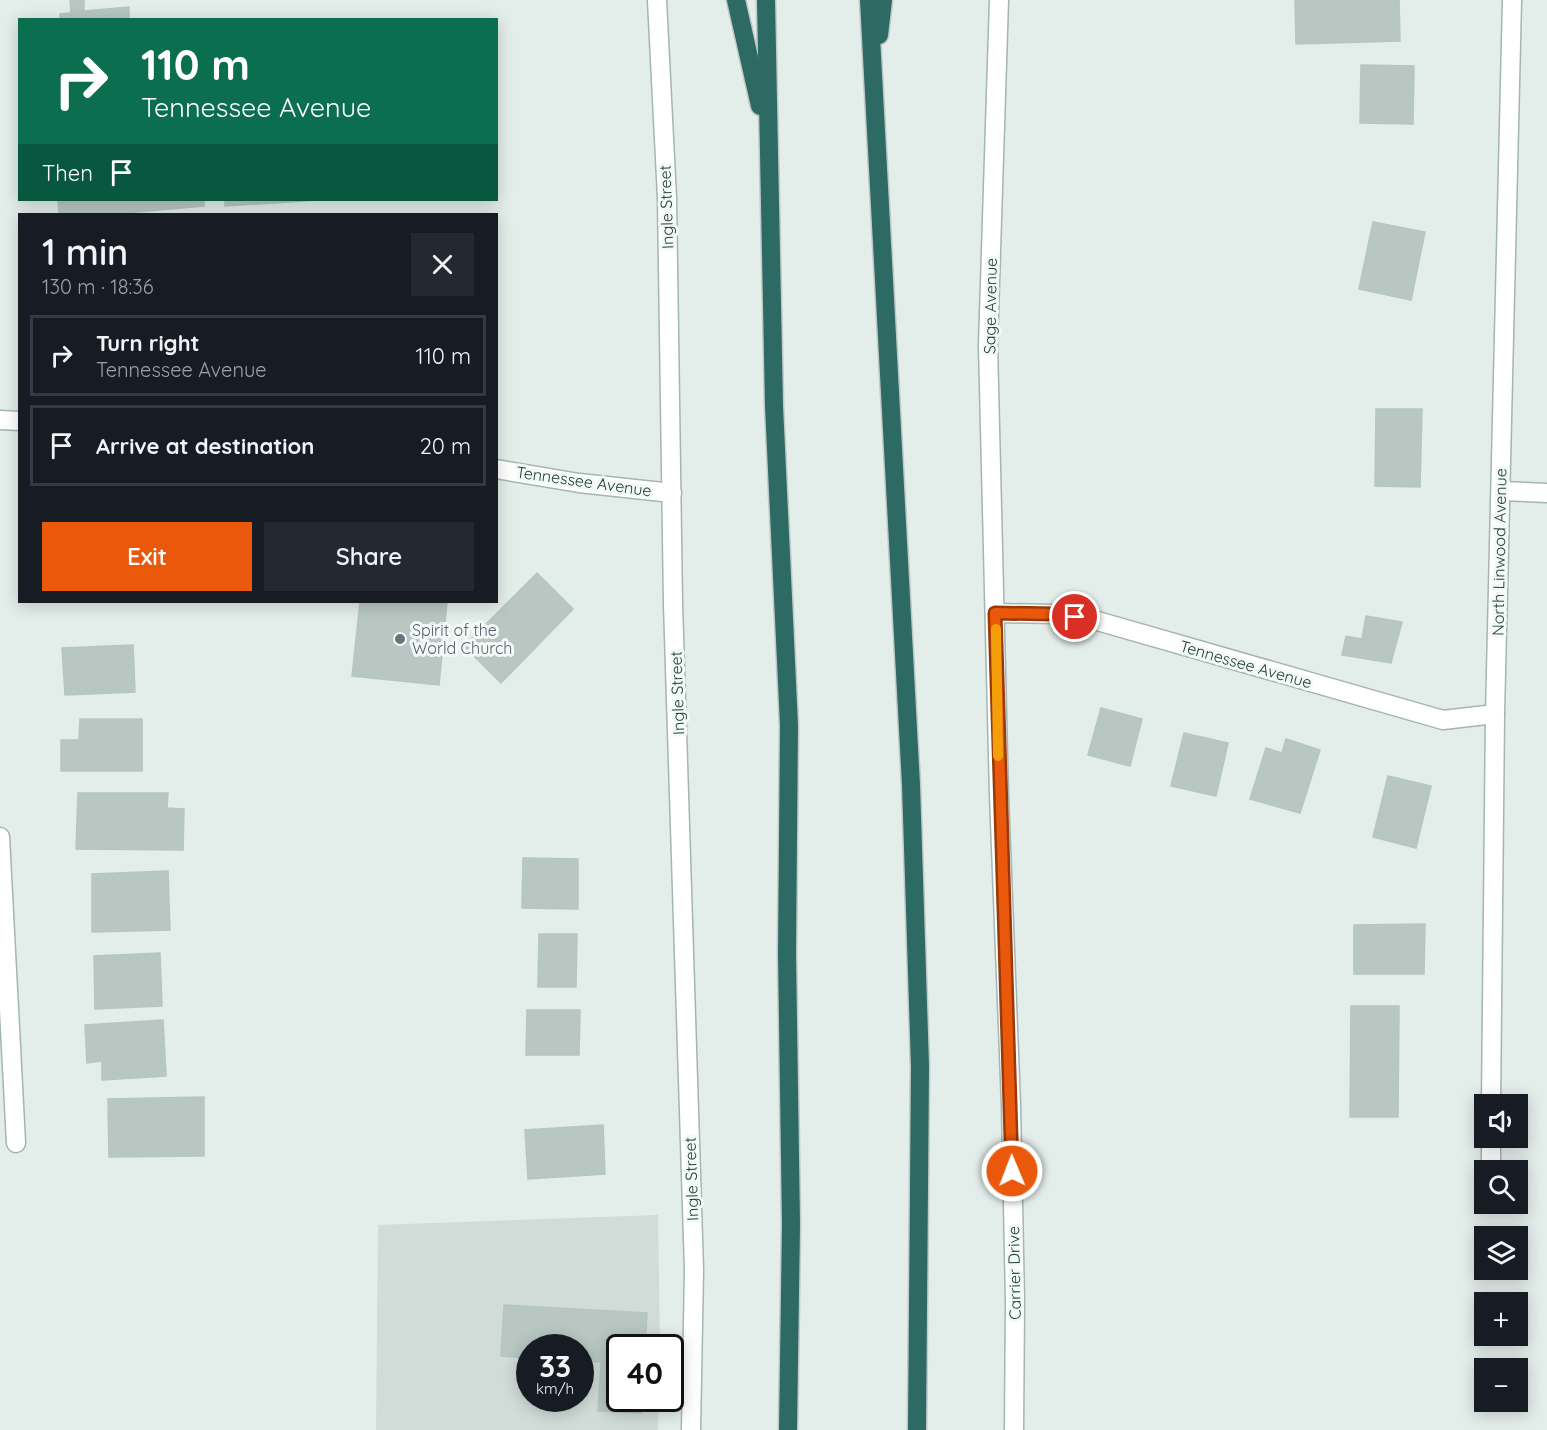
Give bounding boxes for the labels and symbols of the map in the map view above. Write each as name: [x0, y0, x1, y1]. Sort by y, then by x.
street label: Ingle Street: [655, 165, 677, 249]
street label: Sage Avenue: [979, 258, 1001, 354]
street label: Tennessee Avenue: [515, 462, 653, 500]
street label: North Linwood Avenue: [1488, 468, 1510, 636]
pin: [1049, 591, 1100, 642]
place label: Spirit of the World Church: [412, 620, 512, 658]
marker: Spirit of the World Church: [393, 632, 407, 646]
street label: Tennessee Avenue: [1178, 636, 1314, 692]
street label: Ingle Street: [666, 651, 688, 735]
street label: Ingle Street: [680, 1137, 702, 1221]
position arrow: [980, 1139, 1044, 1203]
street label: Carrier Drive: [1003, 1226, 1025, 1320]
speed limit sign: 40: [606, 1334, 684, 1412]

